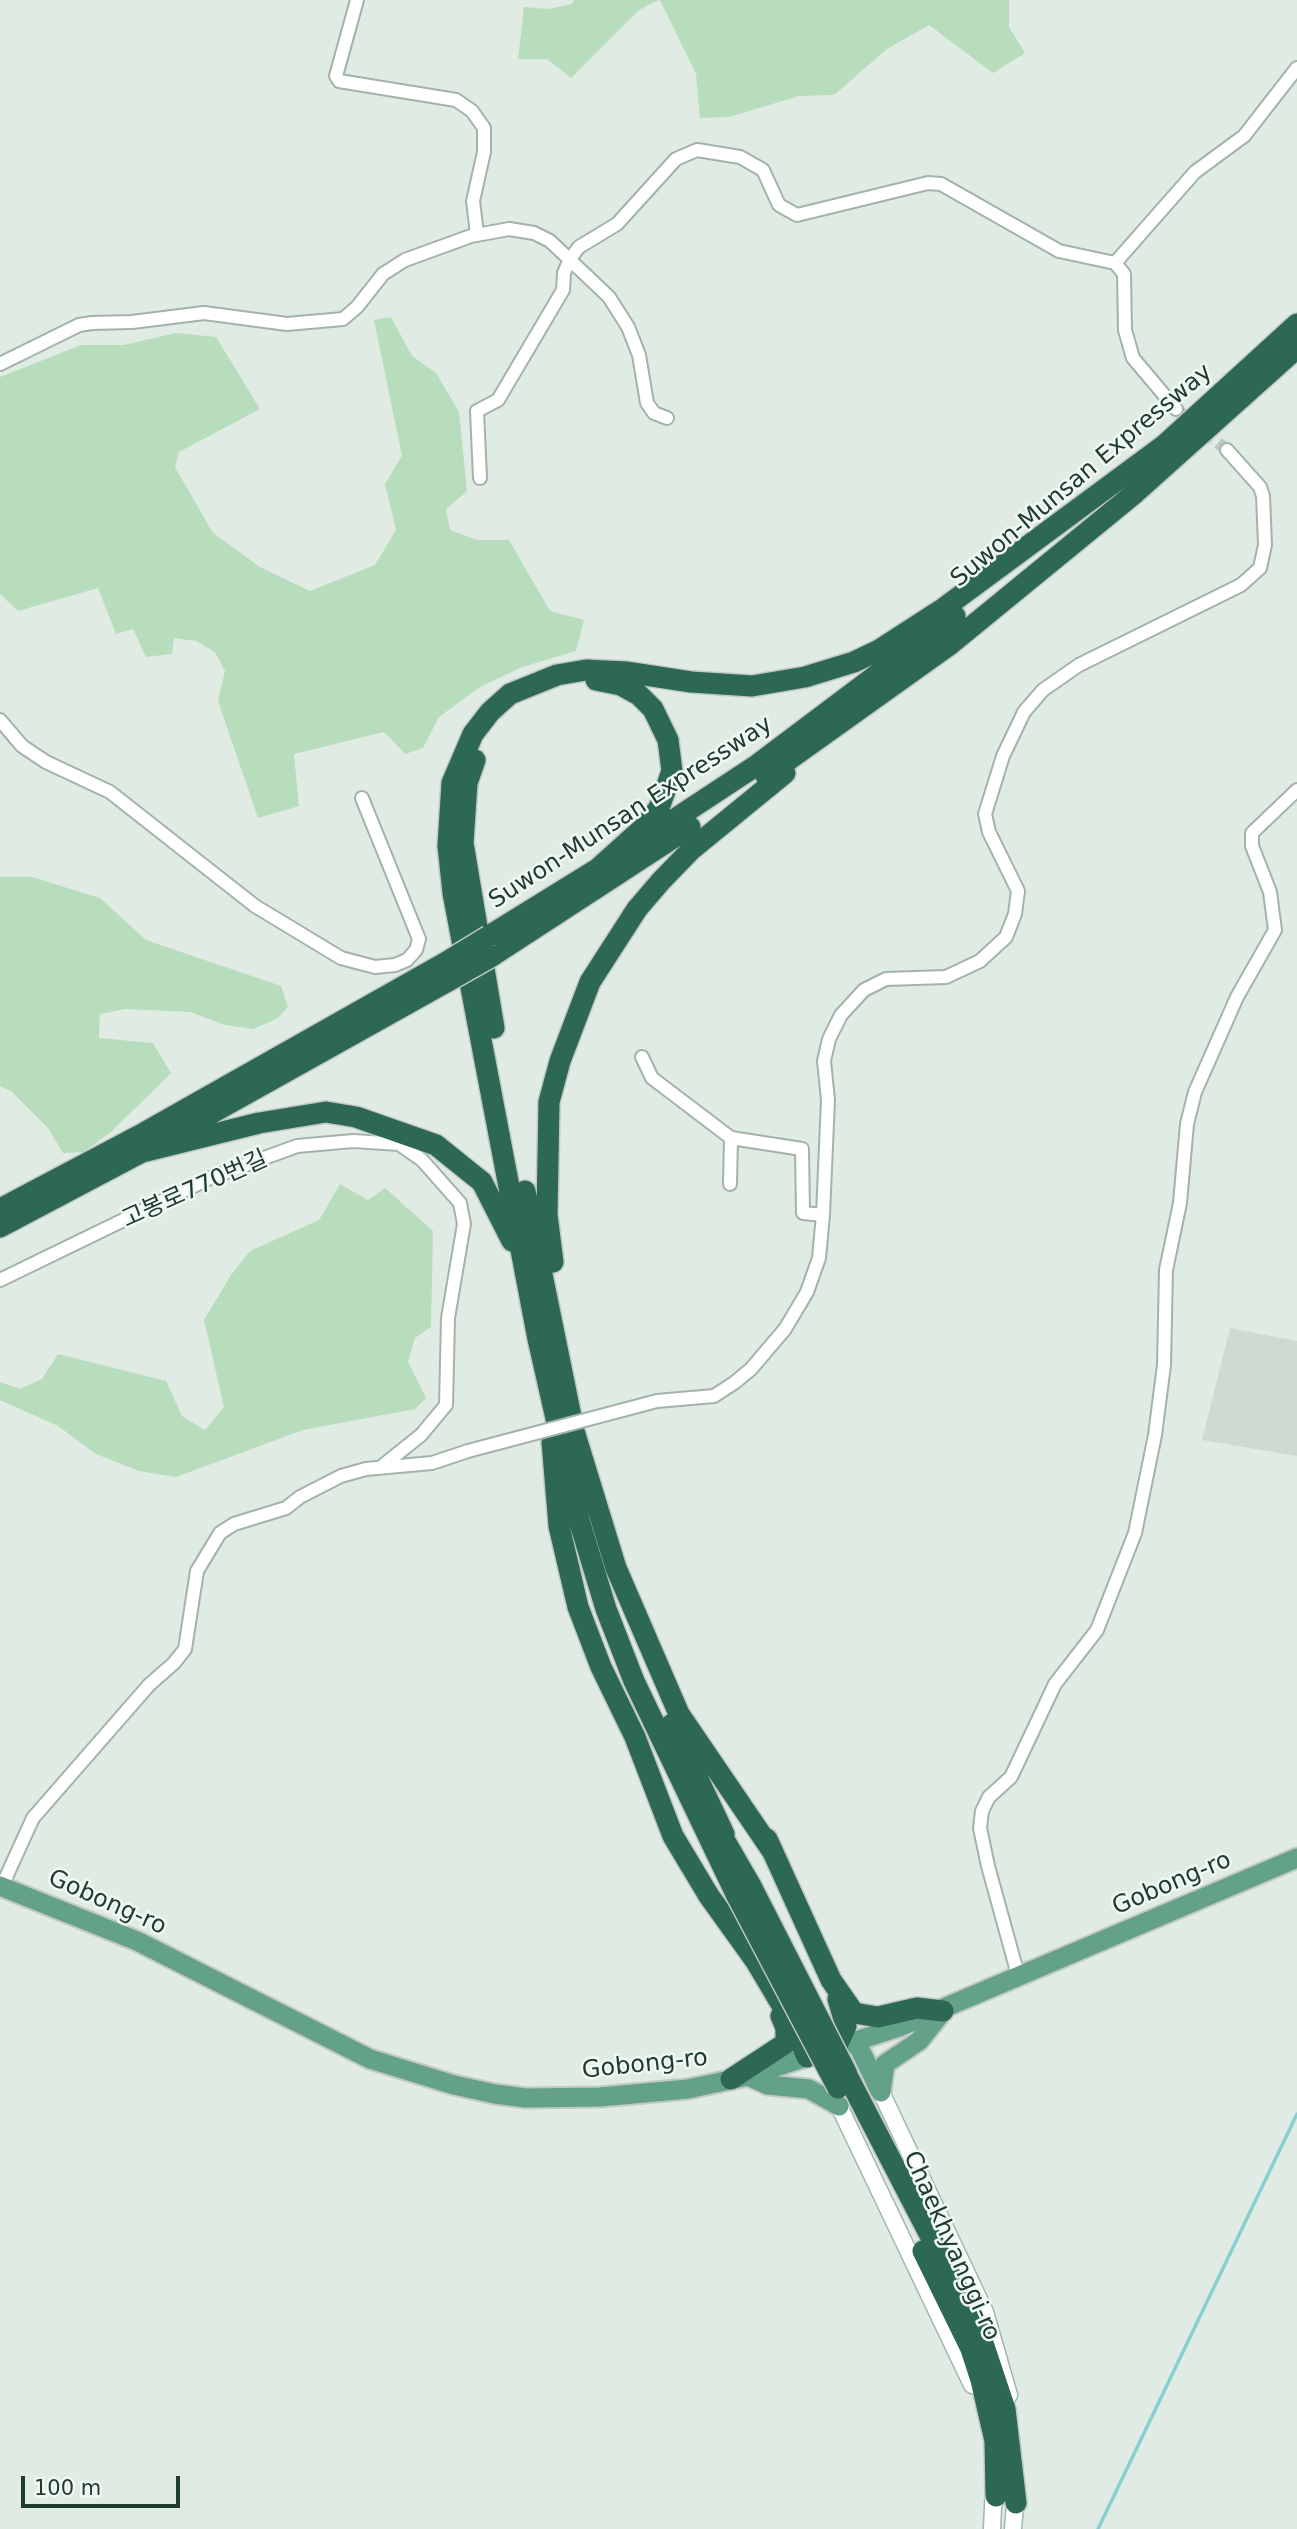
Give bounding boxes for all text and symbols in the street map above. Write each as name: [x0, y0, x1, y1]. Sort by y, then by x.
street label: Suwon-Munsan Expressway: [946, 358, 1218, 594]
street label: Suwon-Munsan Expressway: [484, 710, 778, 916]
street label: 고봉로770번길: [118, 1145, 272, 1235]
street label: Gobong-ro: [1108, 1846, 1236, 1922]
street label: Gobong-ro: [43, 1864, 171, 1942]
street label: Gobong-ro: [581, 2044, 709, 2086]
street label: Chaekhyanggi-ro: [896, 2147, 1006, 2345]
scale bar: [24, 2462, 184, 2506]
text: 100 m: [34, 2476, 101, 2500]

